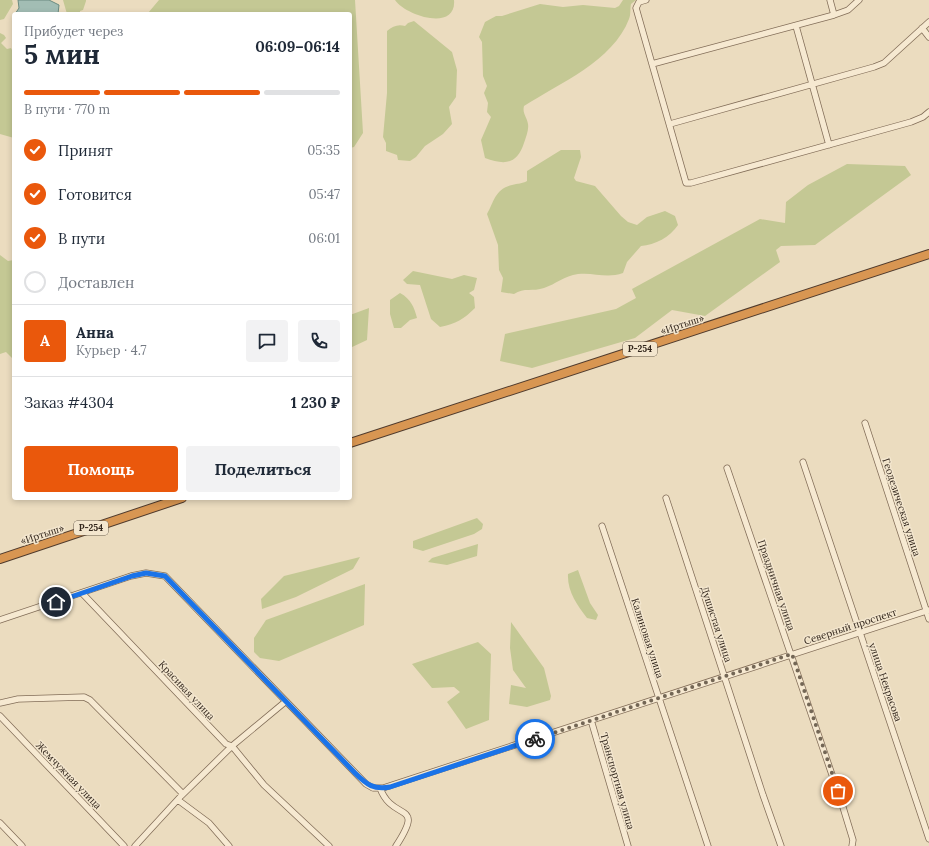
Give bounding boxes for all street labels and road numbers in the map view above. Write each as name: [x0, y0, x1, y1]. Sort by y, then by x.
street label: «Иртыш»: [659, 311, 706, 338]
road number: Р-254: [623, 342, 657, 356]
street label: Геодезическая улица: [880, 456, 924, 558]
street label: «Иртыш»: [19, 521, 66, 548]
road number: Р-254: [74, 521, 108, 535]
street label: Праздничная улица: [755, 538, 798, 632]
street label: Душистая улица: [698, 585, 735, 664]
street label: Калиновая улица: [628, 596, 667, 680]
street label: Северный проспект: [802, 605, 898, 648]
street label: улица Некрасова: [866, 641, 905, 723]
street label: Красивая улица: [156, 658, 218, 723]
street label: Транспортная улица: [597, 731, 638, 831]
street label: Жемчужная улица: [33, 739, 104, 812]

